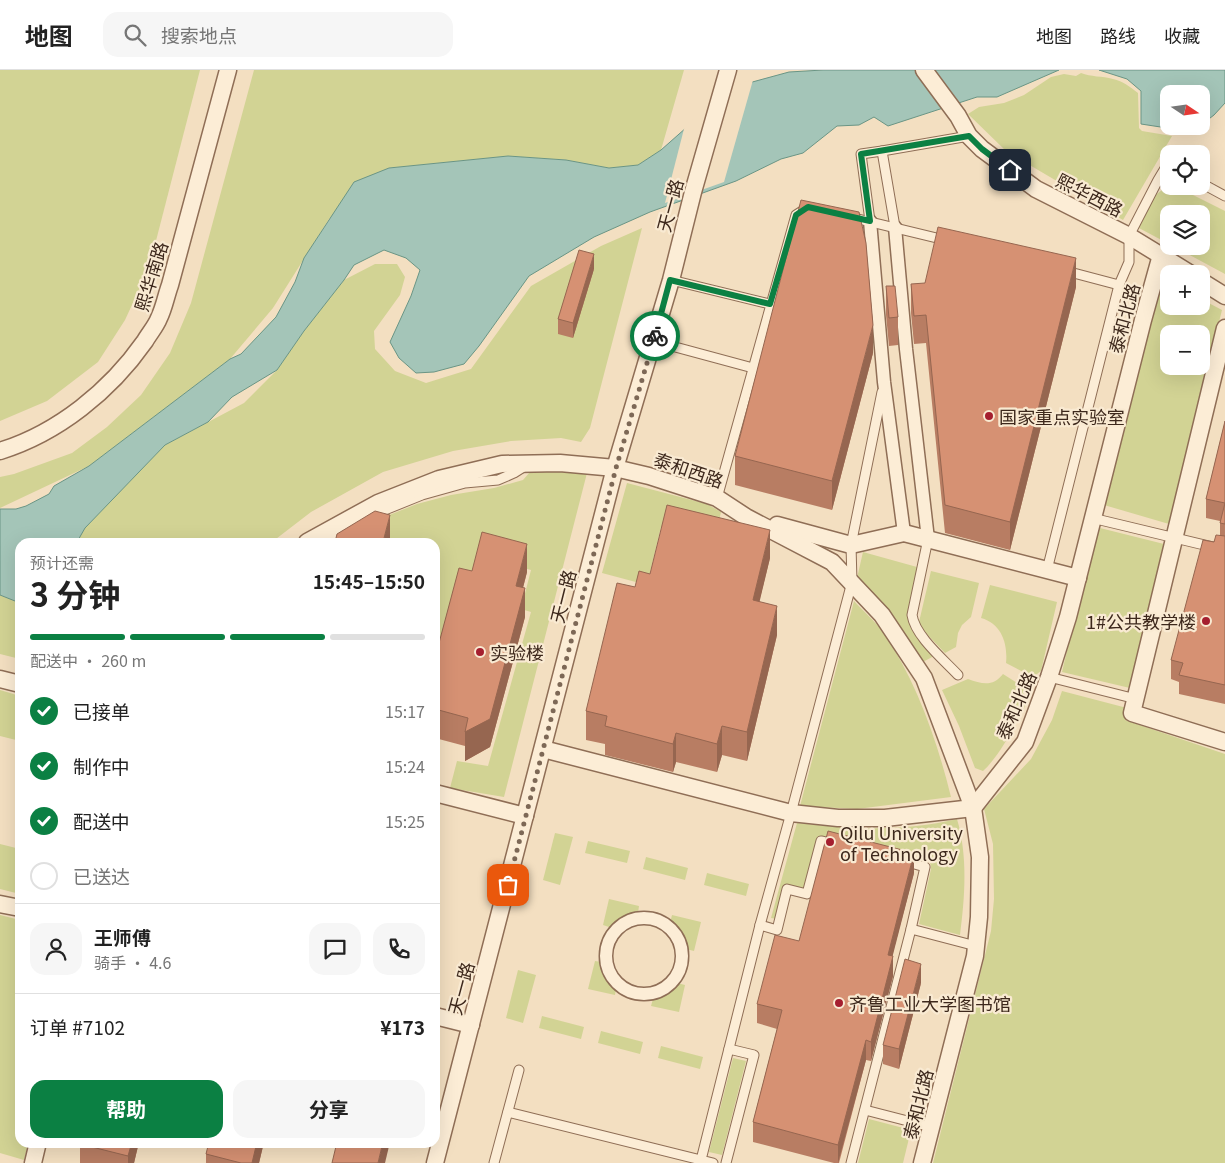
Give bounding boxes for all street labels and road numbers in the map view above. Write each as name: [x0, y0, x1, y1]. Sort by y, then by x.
street label: 熙华西路: [1052, 166, 1128, 222]
street label: 天一路: [649, 176, 689, 234]
street label: 熙华南路: [127, 238, 173, 314]
street label: 泰和北路: [1101, 280, 1145, 356]
street label: 泰和西路: [651, 445, 727, 493]
street label: 天一路: [543, 567, 581, 625]
street label: 泰和北路: [988, 667, 1042, 743]
street label: 天一路: [440, 959, 480, 1017]
street label: 泰和北路: [896, 1066, 938, 1142]

